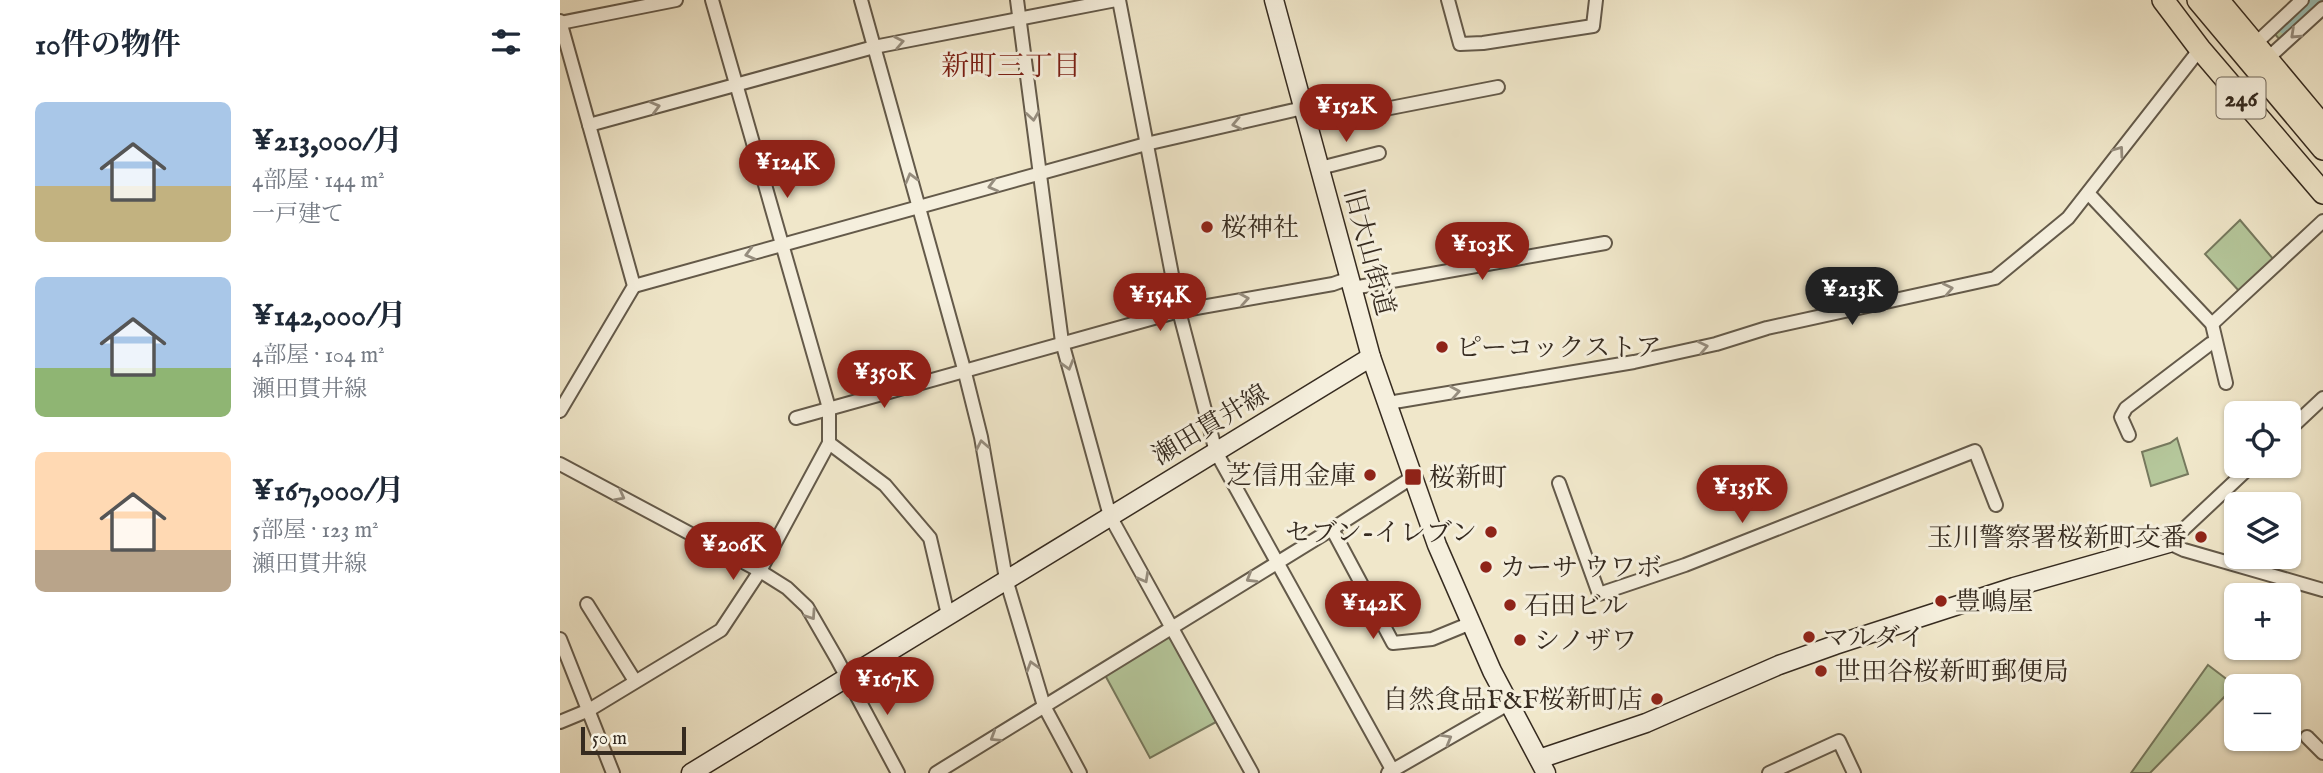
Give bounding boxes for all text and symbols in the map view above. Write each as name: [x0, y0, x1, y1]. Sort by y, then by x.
icon: filters: [487, 23, 525, 61]
one-way arrow: [2290, 25, 2303, 38]
text: 10件の物件: [35, 27, 181, 65]
one-way arrow: [893, 36, 905, 51]
district label: 新町三丁目: [941, 50, 1081, 85]
road number: 246: [2216, 78, 2266, 118]
pin: ¥152K: [1297, 85, 1395, 144]
text: ¥152K: [1315, 92, 1377, 121]
one-way arrow: [649, 101, 661, 116]
one-way arrow: [1025, 110, 1040, 122]
one-way arrow: [1231, 116, 1243, 130]
text: ¥213,000/月: [252, 123, 403, 161]
icon: home: [91, 130, 175, 214]
pin: ¥124K: [738, 140, 836, 200]
one-way arrow: [2111, 146, 2123, 159]
text: ¥124K: [755, 148, 819, 177]
text: 4部屋 · 144 m²: [252, 166, 385, 195]
one-way arrow: [904, 172, 919, 184]
one-way arrow: [987, 178, 999, 193]
street label: 旧大山街道: [1336, 185, 1401, 319]
text: 一戸建て: [252, 200, 344, 229]
place label: 桜神社: [1221, 212, 1299, 245]
marker: 桜神社: [1199, 219, 1215, 235]
pin: ¥103K: [1433, 222, 1531, 282]
text: ¥103K: [1451, 230, 1513, 259]
one-way arrow: [744, 246, 756, 260]
pin: ¥213K: [1803, 268, 1901, 327]
pin: ¥154K: [1111, 274, 1209, 333]
text: ¥213K: [1821, 275, 1883, 304]
text: ¥154K: [1129, 281, 1191, 310]
one-way arrow: [1942, 283, 1954, 298]
one-way arrow: [1238, 292, 1250, 307]
text: ¥142,000/月: [252, 298, 406, 336]
icon: home: [91, 305, 175, 389]
place label: ピーコックストア: [1456, 332, 1661, 365]
marker: ピーコックストア: [1434, 339, 1450, 355]
one-way arrow: [1697, 340, 1709, 355]
text: 4部屋 · 104 m²: [252, 341, 385, 370]
pin: ¥350K: [835, 350, 933, 410]
text: ¥350K: [853, 358, 915, 387]
one-way arrow: [1060, 359, 1075, 371]
text: 瀬田貫井線: [252, 375, 367, 404]
street label: 瀬田貫井線: [1147, 378, 1275, 473]
one-way arrow: [1449, 385, 1461, 400]
map controls: [2224, 401, 2301, 751]
button: locate: [2224, 401, 2301, 478]
one-way arrow: [975, 439, 990, 451]
place label: 芝信用金庫: [1226, 460, 1356, 493]
place label: 桜新町: [1429, 462, 1507, 495]
pin: ¥135K: [1693, 466, 1791, 525]
marker: 芝信用金庫: [1362, 467, 1378, 483]
marker: 桜新町: [1403, 467, 1423, 487]
text: ¥167,000/月: [252, 473, 404, 511]
text: ¥135K: [1713, 473, 1771, 502]
icon: home: [91, 480, 175, 564]
one-way arrow: [613, 487, 626, 501]
button: layers: [2224, 492, 2301, 569]
text: 5部屋 · 123 m²: [252, 516, 379, 545]
place label: セブン-イレブン: [1285, 517, 1477, 550]
pin: ¥206K: [684, 522, 782, 582]
place label: 玉川警察署桜新町交番: [1927, 522, 2187, 555]
marker: セブン-イレブン: [1483, 524, 1499, 540]
marker: 玉川警察署桜新町交番: [2193, 529, 2209, 545]
text: ¥206K: [700, 530, 766, 559]
text: 瀬田貫井線: [252, 550, 367, 579]
place label: カーサ ウワボ: [1500, 552, 1662, 585]
marker: カーサ ウワボ: [1478, 559, 1494, 575]
one-way arrow: [1246, 570, 1259, 583]
one-way arrow: [1136, 571, 1149, 584]
pin: ¥142K: [1324, 582, 1422, 641]
button: +: [2224, 583, 2301, 660]
place label: 豊嶋屋: [1955, 586, 2033, 619]
text: ¥142K: [1341, 589, 1405, 618]
place label: 石田ビル: [1524, 590, 1628, 623]
marker: 豊嶋屋: [1933, 593, 1949, 609]
marker: 石田ビル: [1502, 597, 1518, 613]
one-way arrow: [803, 607, 816, 620]
place label: マルダイ: [1823, 622, 1925, 655]
place label: シノザワ: [1534, 625, 1637, 658]
marker: マルダイ: [1801, 629, 1817, 645]
marker: シノザワ: [1512, 632, 1528, 648]
place label: 世田谷桜新町郵便局: [1835, 656, 2069, 689]
pin: ¥167K: [838, 658, 936, 717]
one-way arrow: [1026, 661, 1041, 673]
marker: 世田谷桜新町郵便局: [1813, 663, 1829, 679]
text: ¥167K: [856, 665, 918, 694]
button: −: [2224, 674, 2301, 751]
place label: 自然食品F&F桜新町店: [1382, 684, 1643, 717]
marker: 自然食品F&F桜新町店: [1649, 691, 1665, 707]
scale bar: [581, 724, 686, 756]
text: 50 m: [592, 727, 627, 751]
one-way arrow: [990, 728, 1003, 741]
one-way arrow: [1439, 734, 1452, 747]

